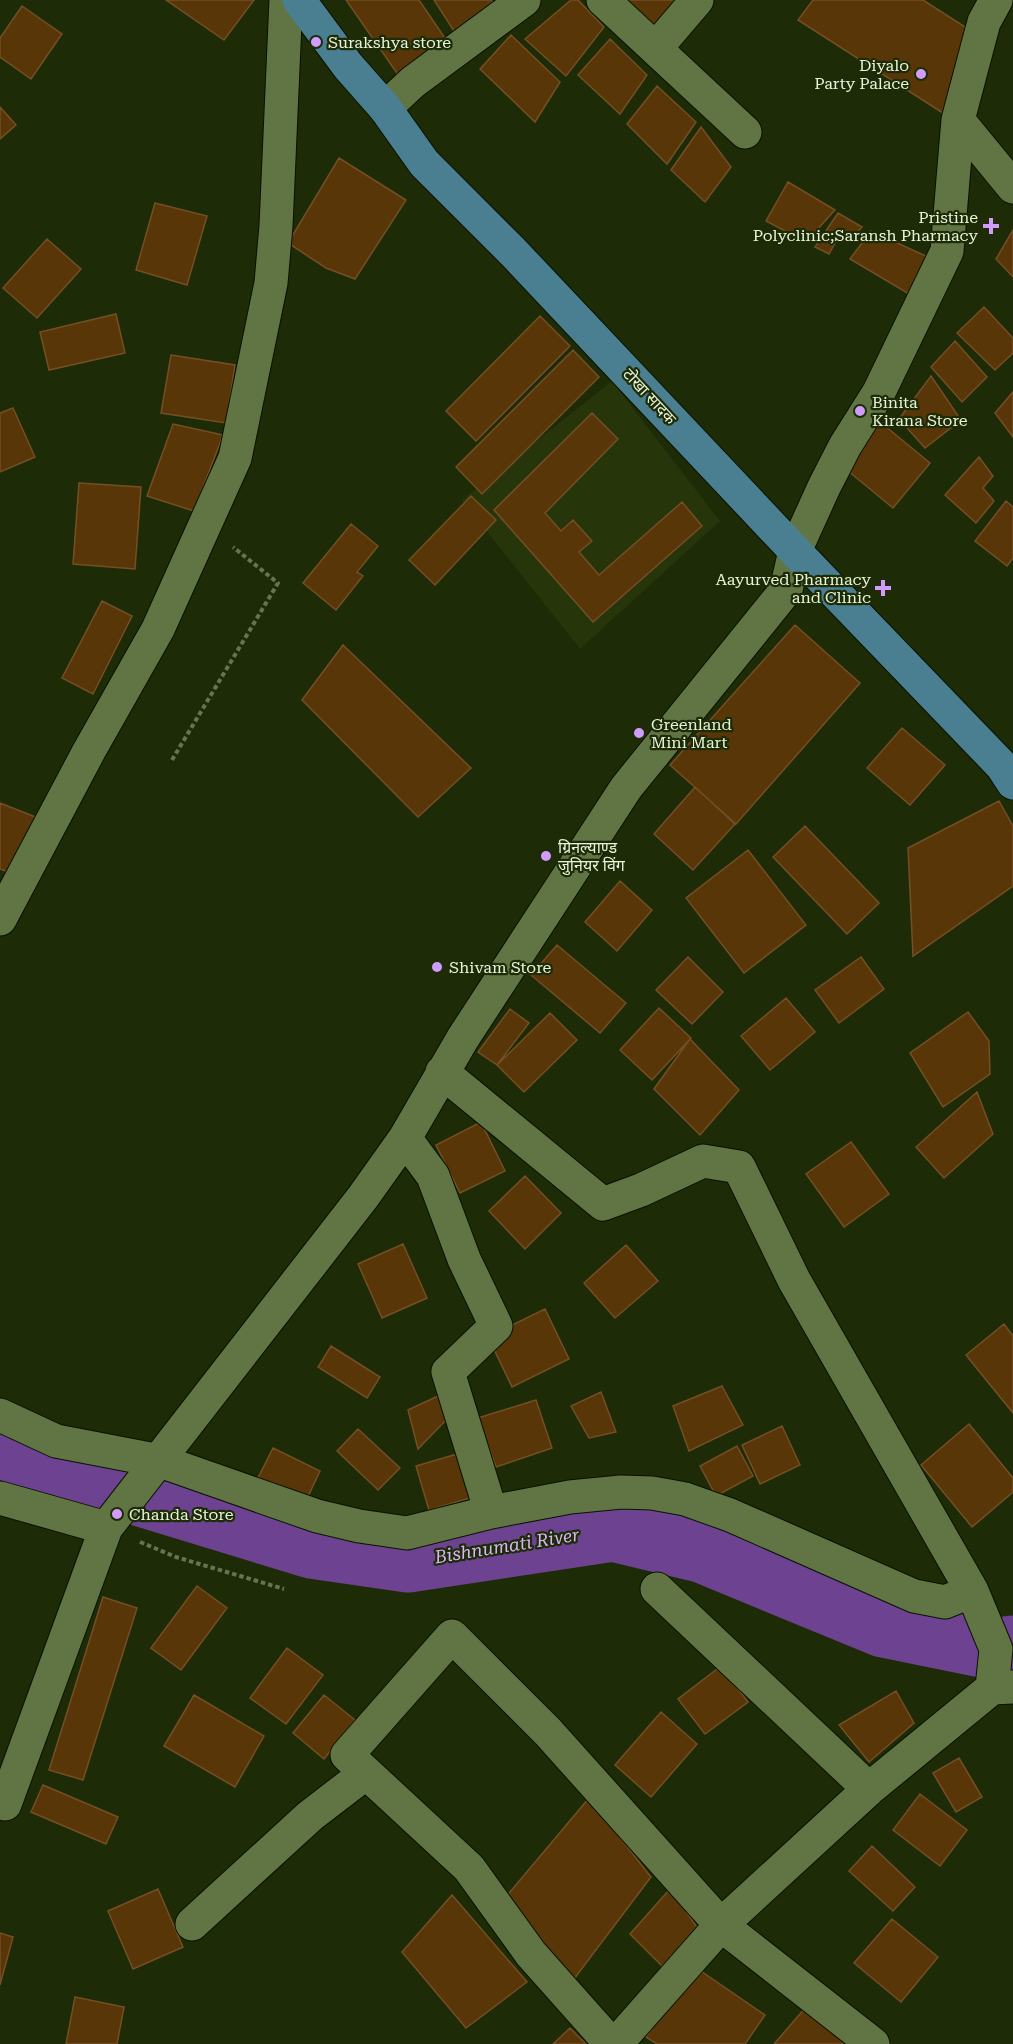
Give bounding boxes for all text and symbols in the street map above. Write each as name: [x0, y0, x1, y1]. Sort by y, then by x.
place label: Surakshya store: [328, 33, 451, 52]
marker: Surakshya store: [309, 35, 323, 49]
place label: Diyalo Party Palace: [814, 56, 909, 93]
marker: Diyalo Party Palace: [914, 67, 928, 81]
place label: Pristine Polyclinic;Saransh Pharmacy: [753, 208, 979, 245]
marker: Pristine Polyclinic;Saransh Pharmacy: [982, 217, 1000, 235]
street label: टोखा सादक: [619, 365, 681, 429]
place label: Binita Kirana Store: [872, 393, 968, 430]
marker: Binita Kirana Store: [853, 404, 867, 418]
place label: Aayurved Pharmacy and Clinic: [716, 570, 872, 607]
marker: Aayurved Pharmacy and Clinic: [876, 581, 890, 595]
place label: Greenland Mini Mart: [651, 715, 732, 752]
marker: Greenland Mini Mart: [632, 726, 646, 740]
place label: ग्रिनल्याण्ड जुनियर विंग: [558, 838, 626, 876]
marker: ग्रिनल्याण्ड जुनियर विंग: [539, 849, 553, 863]
place label: Shivam Store: [449, 958, 552, 977]
marker: Shivam Store: [430, 960, 444, 974]
place label: Chanda Store: [129, 1505, 234, 1524]
marker: Chanda Store: [110, 1507, 124, 1521]
water label: Bishnumati River: [432, 1524, 581, 1567]

